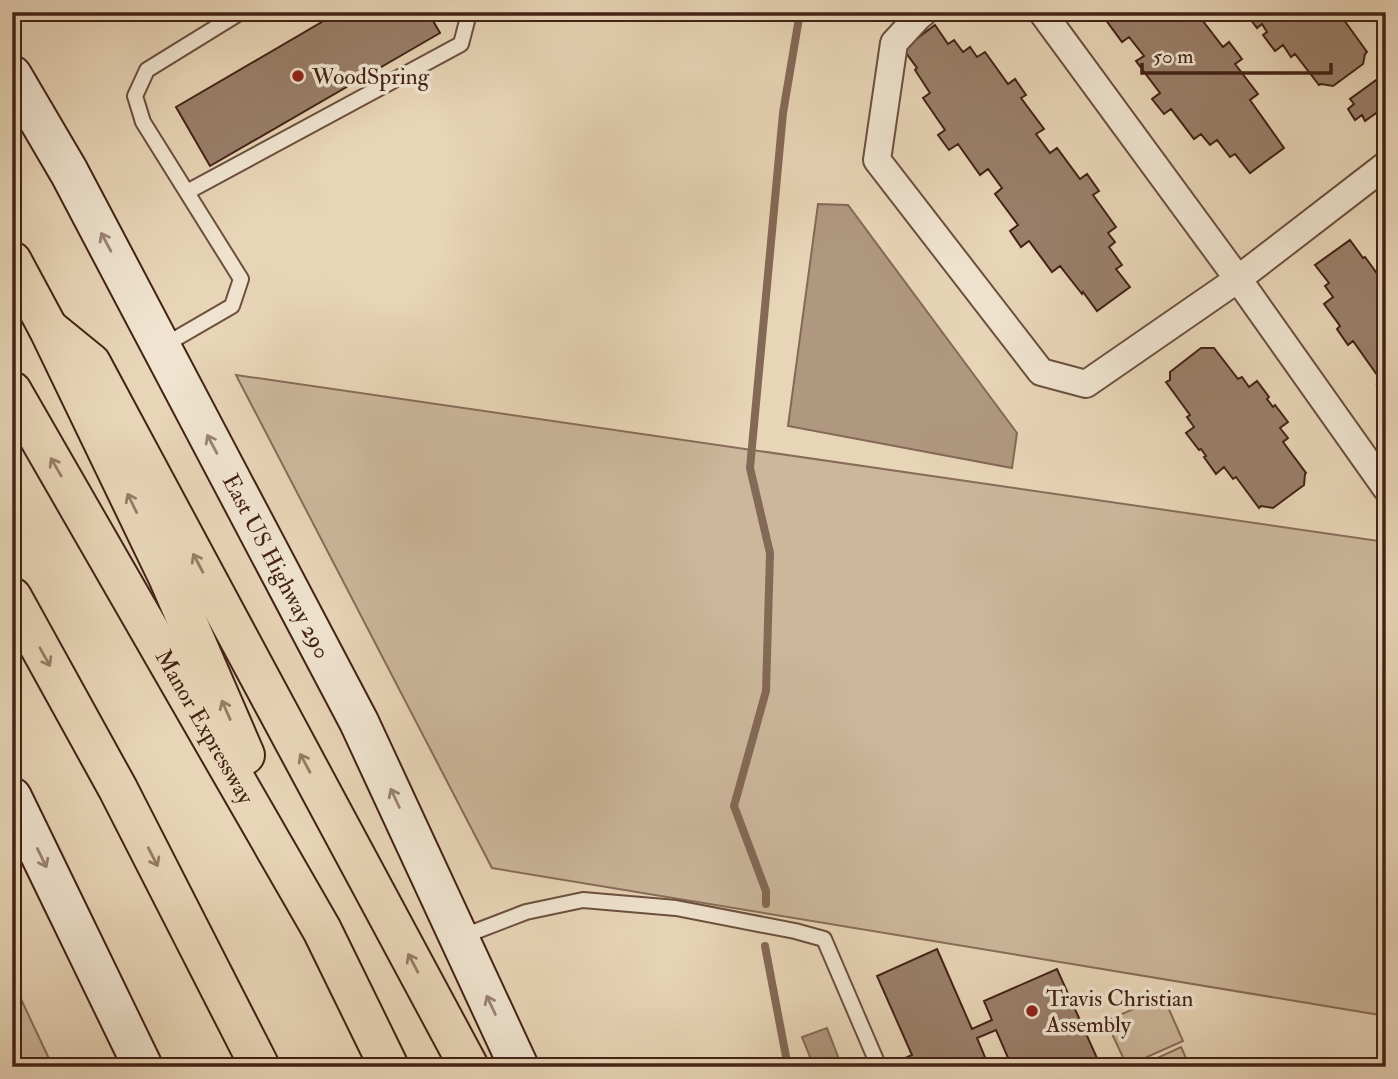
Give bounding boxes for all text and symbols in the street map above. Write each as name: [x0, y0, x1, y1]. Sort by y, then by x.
scale bar: [1142, 32, 1332, 76]
text: 50 m: [1153, 43, 1194, 70]
place label: WoodSpring: [311, 62, 430, 92]
marker: WoodSpring: [290, 68, 306, 84]
one-way arrow: [99, 233, 113, 253]
one-way arrow: [205, 434, 219, 455]
one-way arrow: [49, 457, 62, 478]
street label: East US Highway 290: [216, 469, 337, 664]
one-way arrow: [125, 493, 138, 514]
one-way arrow: [190, 553, 204, 574]
street label: Manor Expressway: [149, 644, 261, 810]
one-way arrow: [38, 646, 52, 666]
one-way arrow: [219, 700, 232, 721]
one-way arrow: [298, 753, 312, 774]
one-way arrow: [388, 788, 401, 810]
one-way arrow: [147, 846, 161, 867]
one-way arrow: [36, 847, 49, 868]
one-way arrow: [406, 954, 420, 974]
place label: Travis Christian Assembly: [1045, 984, 1194, 1039]
one-way arrow: [484, 995, 497, 1016]
marker: Travis Christian Assembly: [1024, 1003, 1040, 1019]

